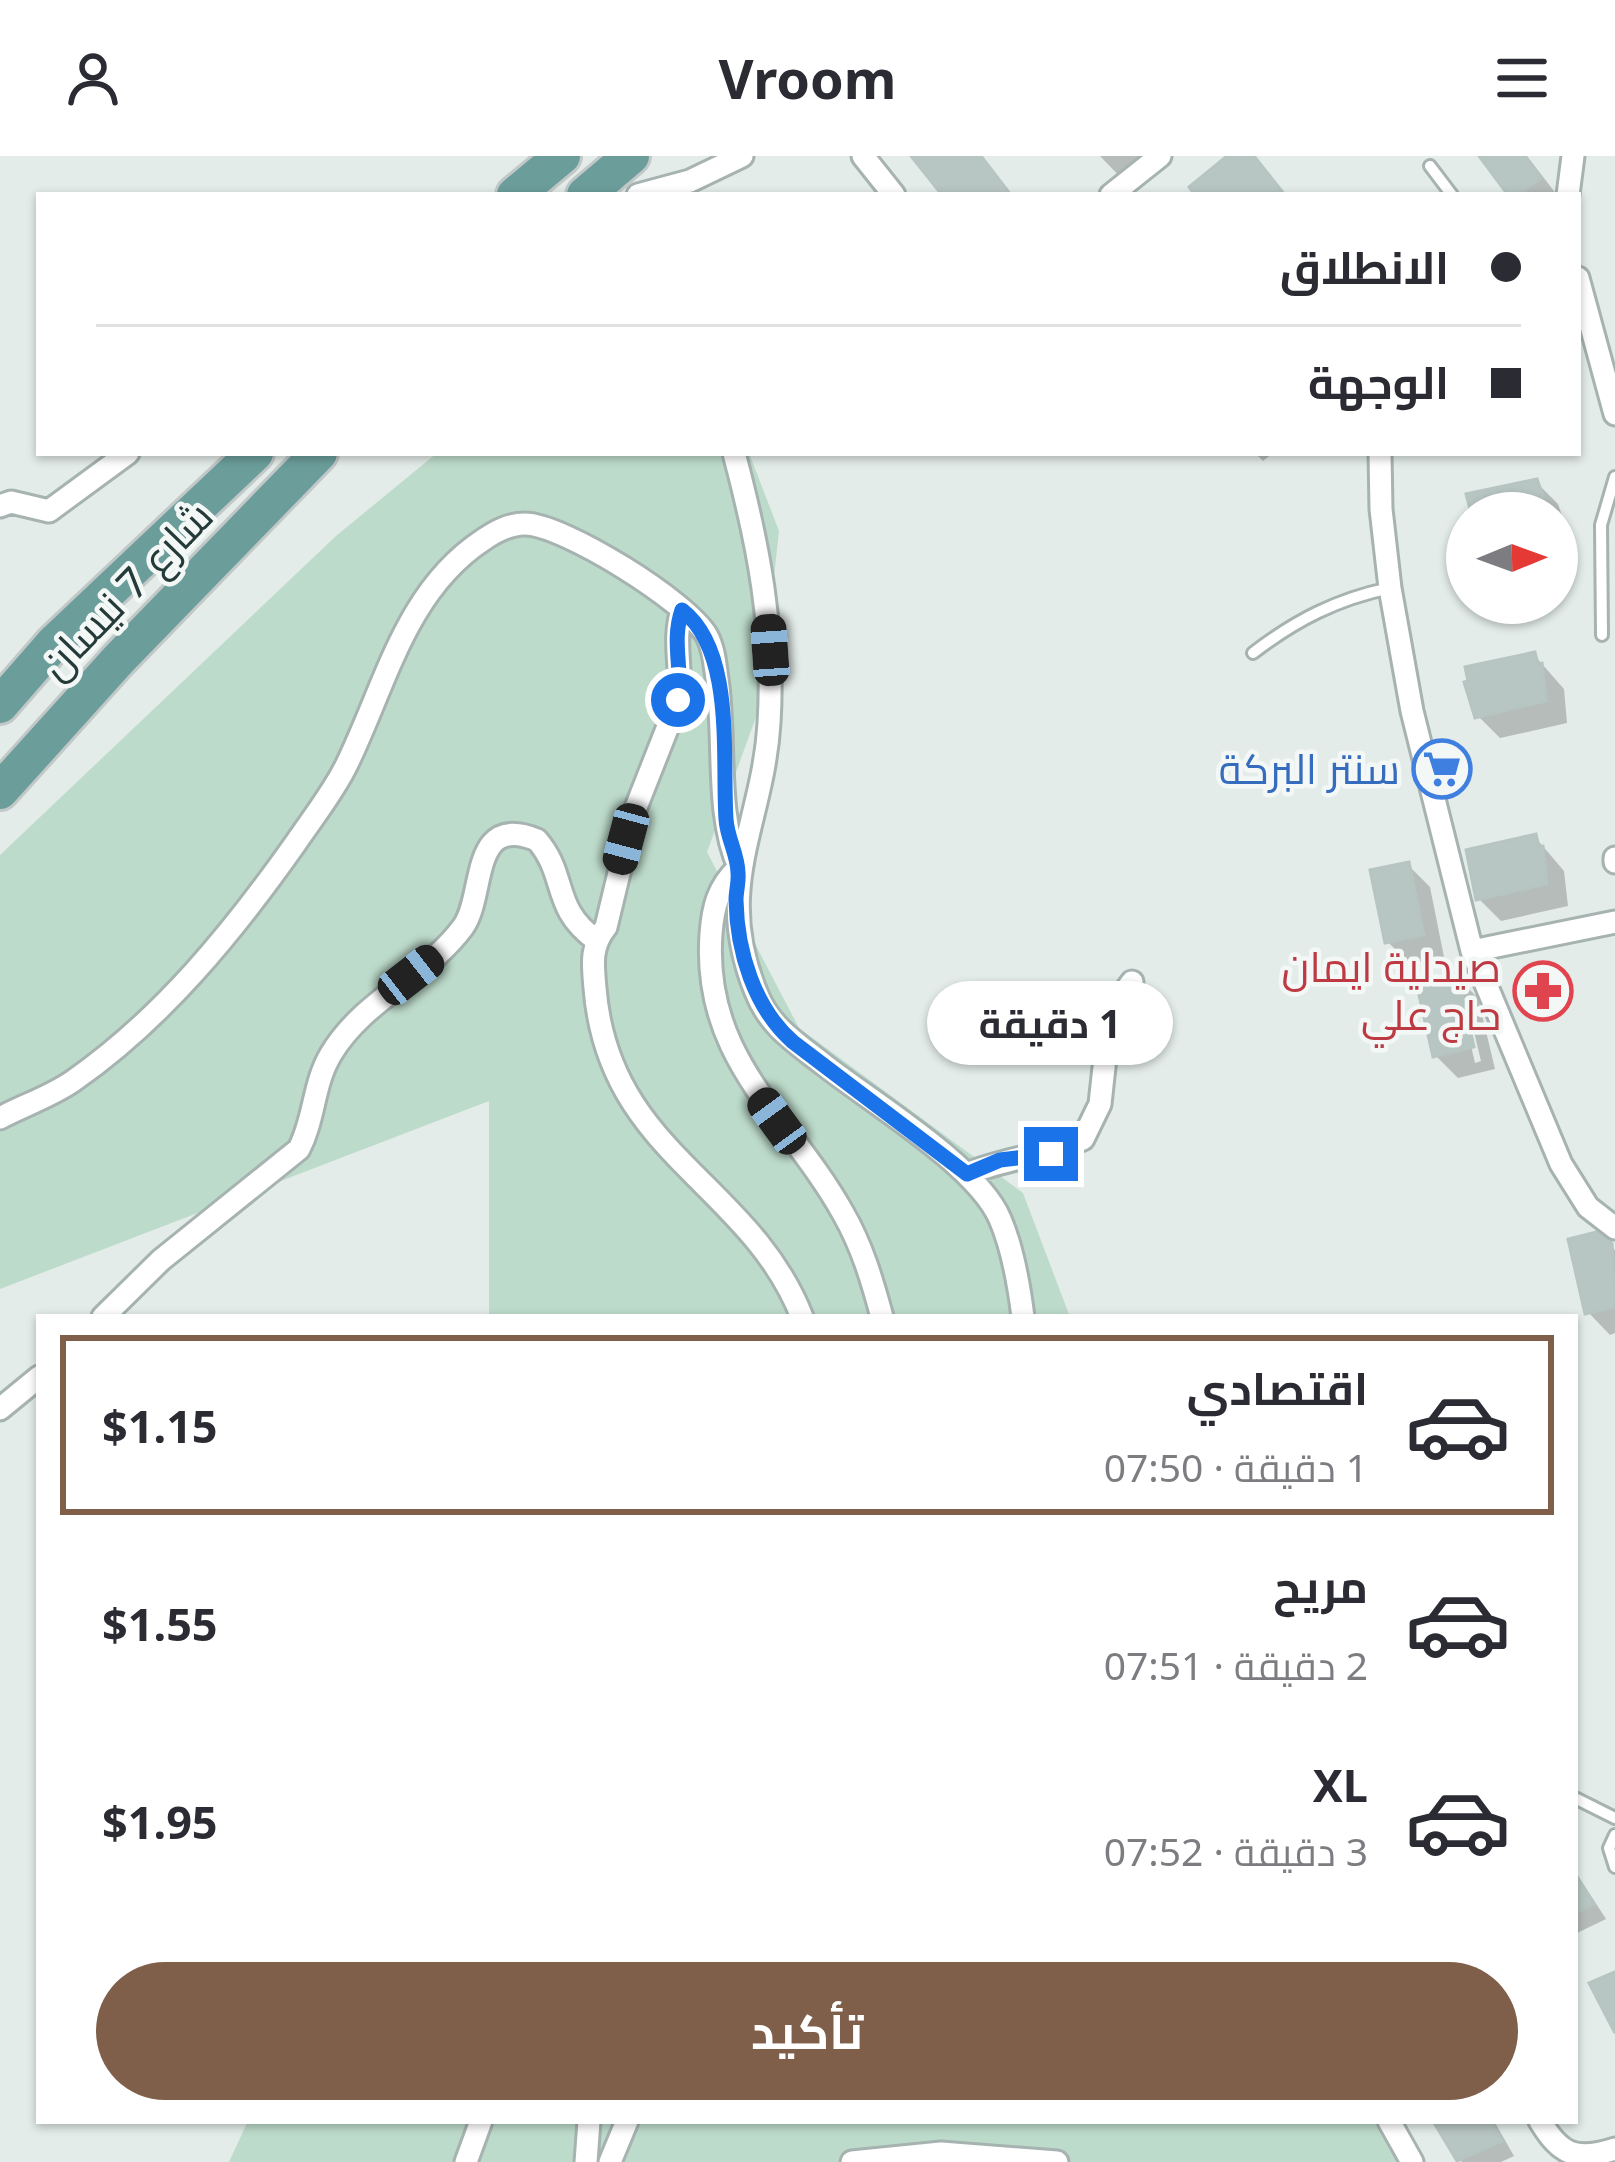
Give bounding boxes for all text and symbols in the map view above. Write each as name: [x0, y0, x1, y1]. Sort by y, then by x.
text: Vroom: [719, 41, 896, 115]
icon: person: [60, 45, 126, 111]
icon: menu: [1489, 45, 1555, 111]
text: الانطلاق: [1280, 236, 1449, 297]
text: الوجهة: [1308, 351, 1449, 412]
street label: شارع 7 نيسان: [25, 487, 225, 691]
north arrow: [1446, 492, 1578, 624]
map controls: [1446, 492, 1578, 624]
car: [750, 613, 790, 687]
route start: [651, 673, 705, 727]
supermarket icon: سنتر البركة: [1411, 738, 1473, 800]
place label: سنتر البركة: [1219, 739, 1400, 796]
car: [599, 800, 653, 878]
place label: صيدلية ايمان حاج علي: [1281, 937, 1501, 1048]
car: [372, 939, 450, 1011]
pharmacy icon: صيدلية ايمان حاج علي: [1512, 960, 1574, 1022]
callout: 1 دقيقة: [928, 980, 1174, 1064]
text: 1 دقيقة: [979, 996, 1121, 1049]
car: [741, 1081, 813, 1161]
route end: [1024, 1127, 1078, 1181]
text: اقتصادي: [1187, 1357, 1368, 1418]
icon: car: [1404, 1371, 1512, 1479]
text: $1.15: [102, 1395, 218, 1456]
text: 1 دقيقة · 07:50: [1104, 1440, 1368, 1493]
text: مريح: [1273, 1555, 1368, 1616]
icon: car: [1404, 1569, 1512, 1677]
text: $1.55: [102, 1593, 218, 1654]
text: 2 دقيقة · 07:51: [1104, 1638, 1368, 1691]
text: XL: [1313, 1754, 1368, 1815]
icon: car: [1404, 1767, 1512, 1875]
text: $1.95: [102, 1791, 218, 1852]
text: 3 دقيقة · 07:52: [1104, 1824, 1368, 1877]
button: تأكيد: [96, 1962, 1518, 2100]

